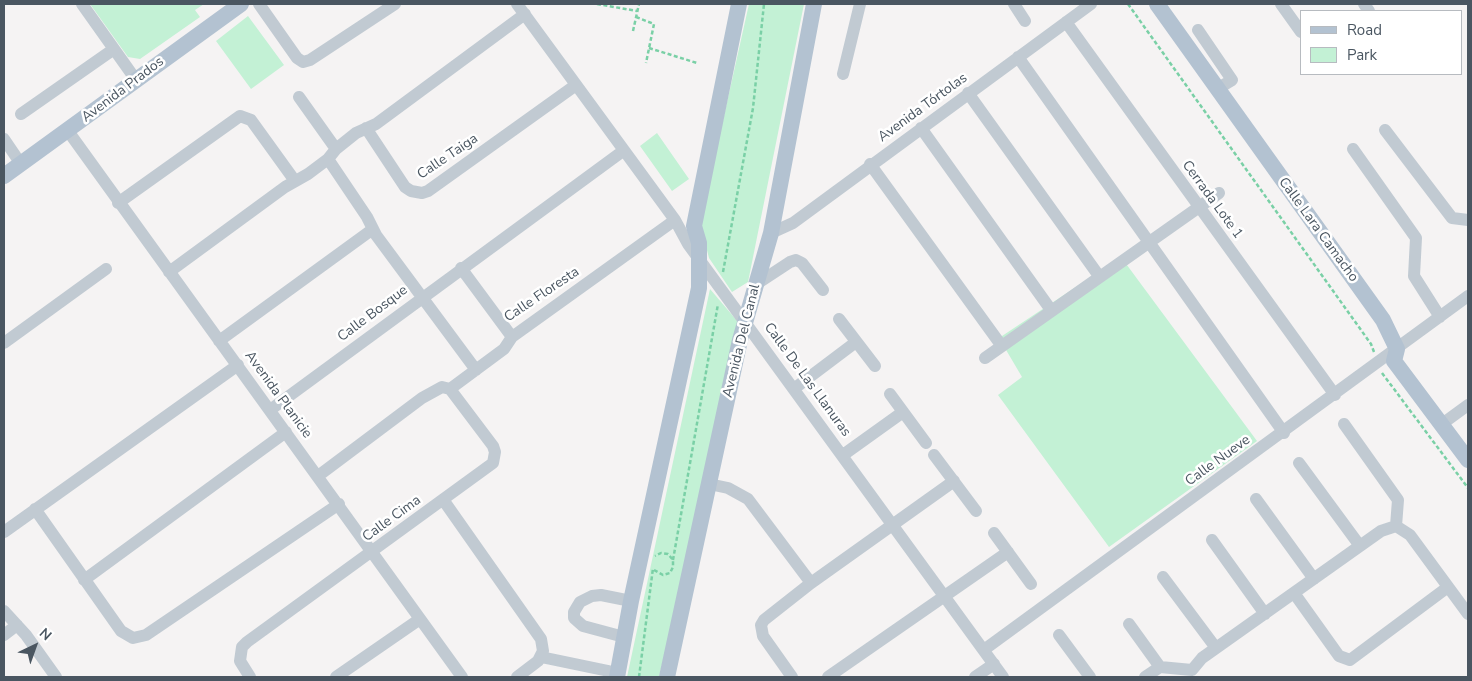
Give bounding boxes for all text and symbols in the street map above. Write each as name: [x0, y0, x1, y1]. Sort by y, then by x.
legend: [1300, 10, 1462, 75]
text: Road: [1347, 20, 1382, 40]
text: Park: [1347, 45, 1377, 65]
street label: Avenida Prados: [79, 54, 167, 126]
street label: Avenida Tórtolas: [875, 70, 971, 146]
street label: Calle Taiga: [414, 131, 482, 183]
street label: Cerrada Lote 1: [1178, 158, 1246, 242]
street label: Calle Lara Camacho: [1274, 174, 1362, 286]
street label: Calle Floresta: [501, 264, 583, 326]
street label: Calle Bosque: [335, 282, 411, 346]
street label: Avenida Del Canal: [720, 282, 764, 400]
street label: Calle De Las Llanuras: [760, 320, 854, 440]
street label: Avenida Planicie: [241, 348, 315, 442]
street label: Calle Nueve: [1182, 432, 1254, 490]
street label: Calle Cima: [360, 492, 424, 546]
north arrow: [10, 621, 60, 671]
text: N: [35, 624, 56, 645]

